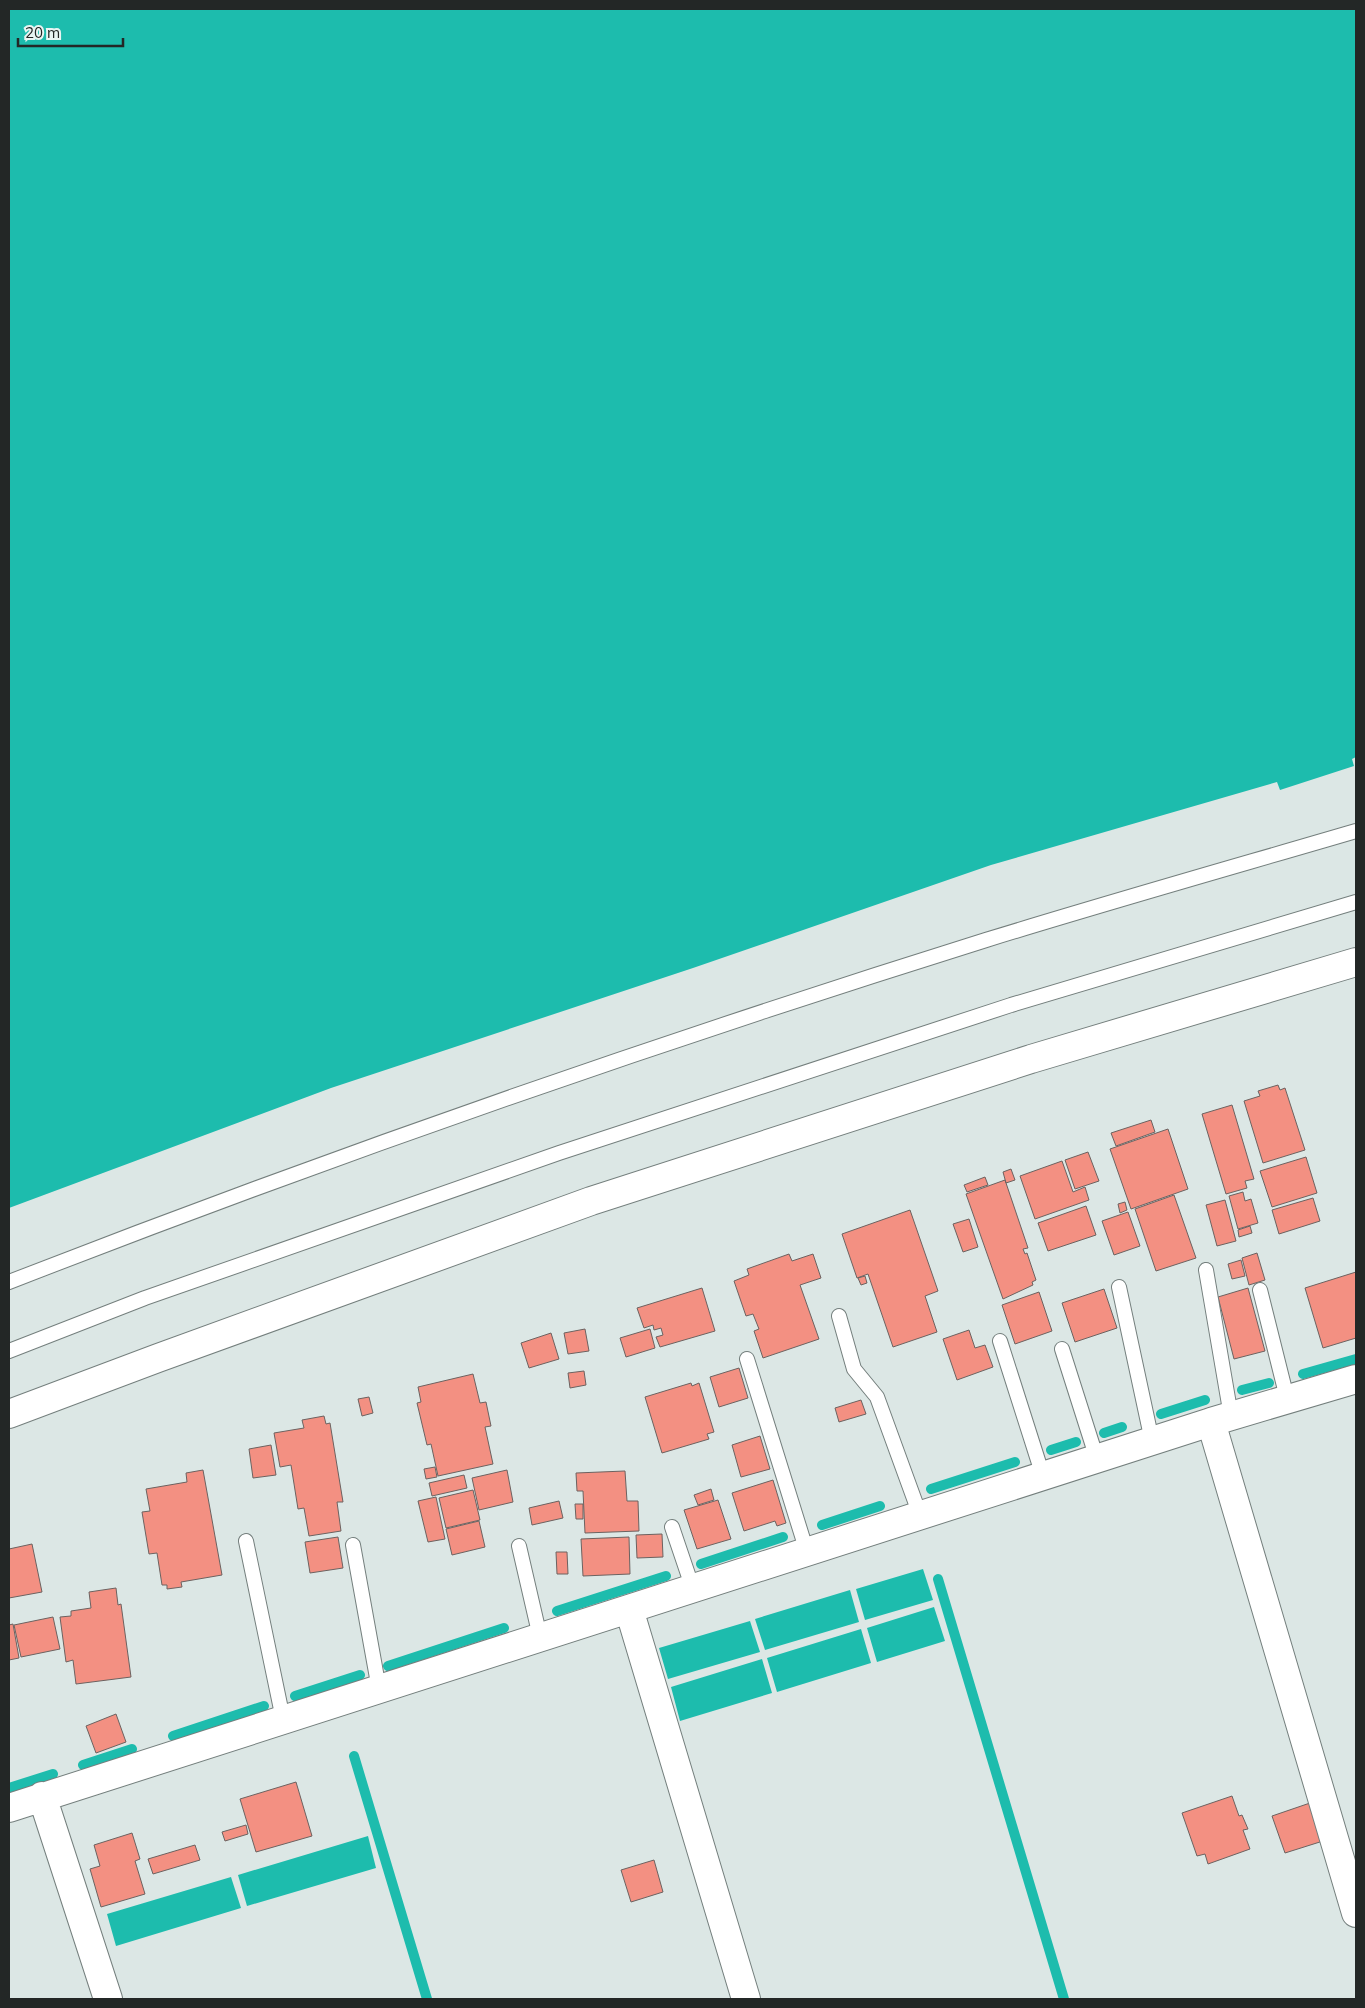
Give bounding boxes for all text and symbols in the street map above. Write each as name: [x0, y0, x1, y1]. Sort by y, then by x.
scale bar: [18, 15, 122, 47]
text: 20 m: [25, 23, 60, 42]

